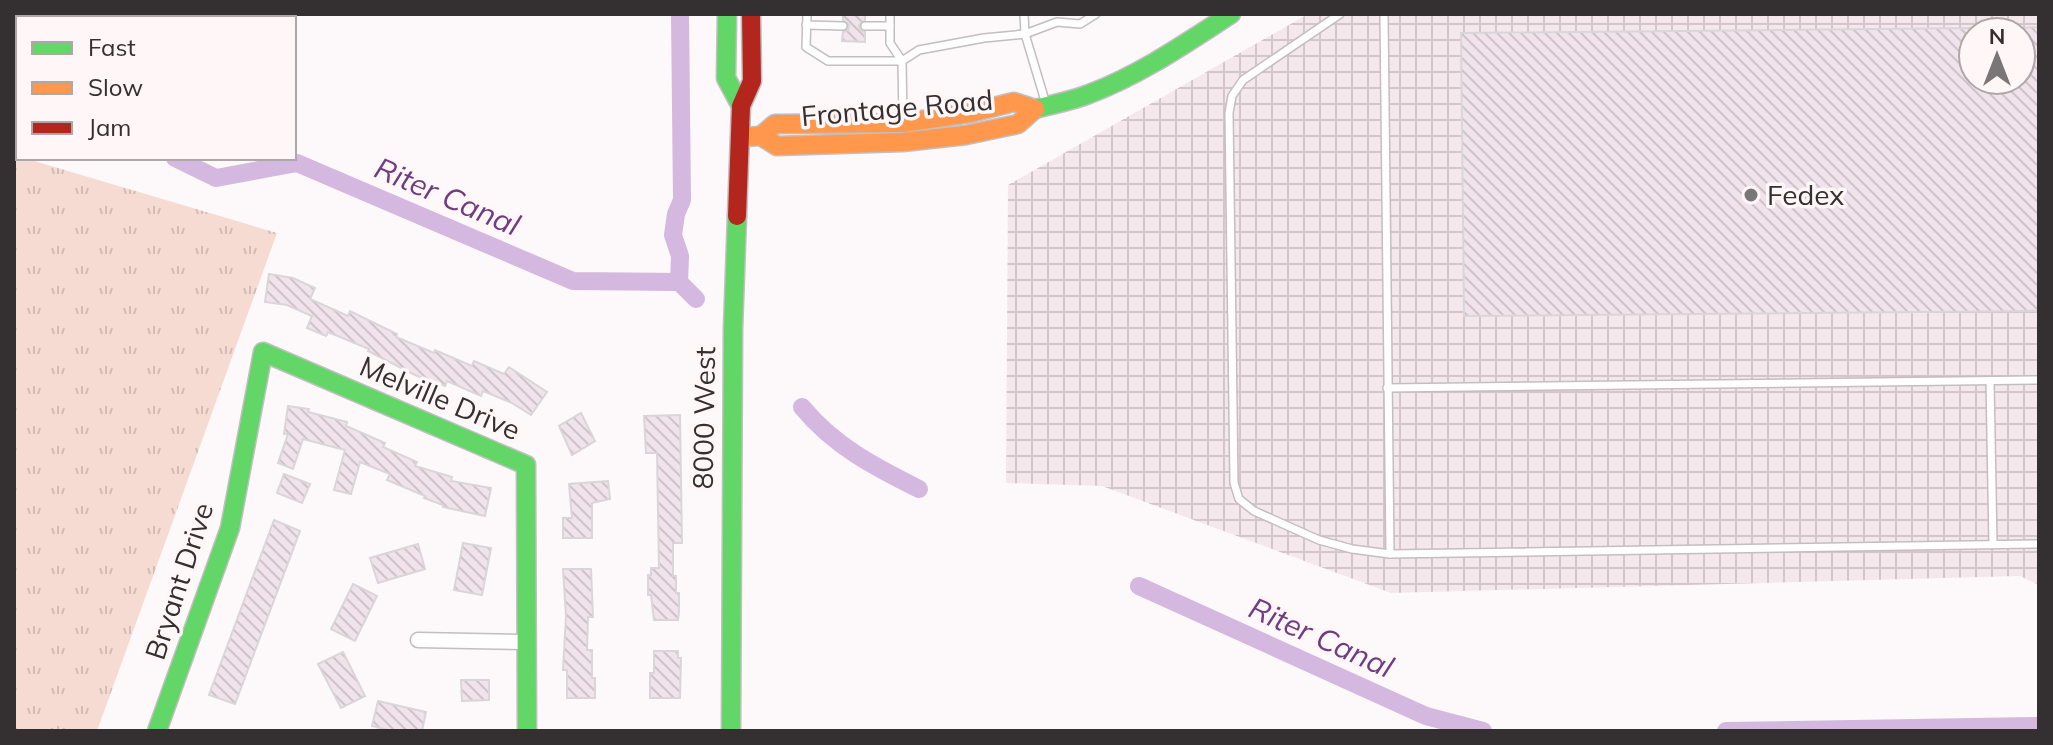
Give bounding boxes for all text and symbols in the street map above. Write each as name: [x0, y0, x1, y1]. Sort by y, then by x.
legend: [16, 16, 296, 160]
north arrow: [1957, 16, 2037, 96]
text: N: [1989, 22, 2005, 50]
text: Fast: [88, 32, 136, 62]
text: Slow: [88, 72, 143, 102]
street label: Frontage Road: [800, 82, 994, 133]
text: Jam: [88, 112, 131, 142]
water label: Riter Canal: [369, 148, 526, 244]
place label: Fedex: [1767, 177, 1844, 212]
marker: Fedex: [1742, 186, 1760, 204]
street label: 8000 West: [685, 346, 722, 490]
street label: Melville Drive: [355, 348, 526, 447]
street label: Bryant Drive: [137, 498, 220, 664]
water label: Riter Canal: [1243, 588, 1400, 686]

